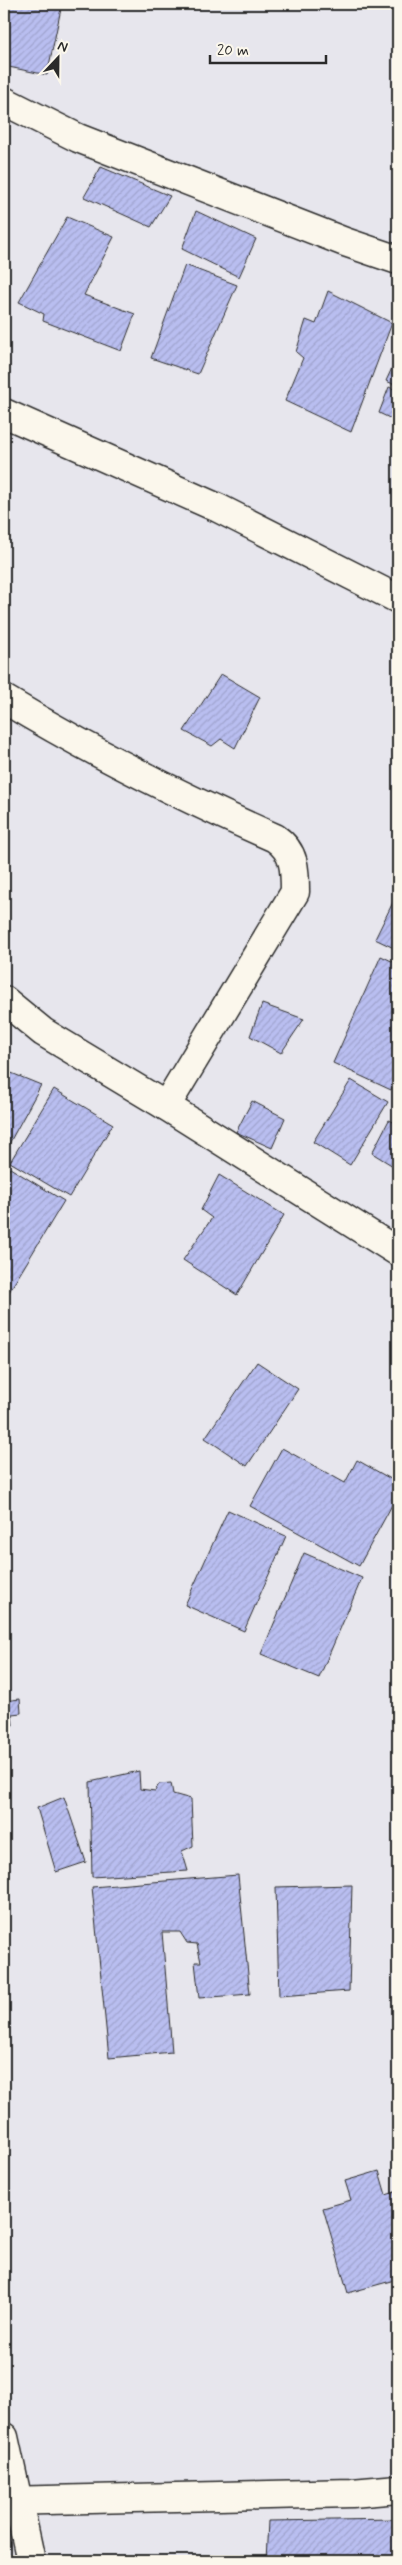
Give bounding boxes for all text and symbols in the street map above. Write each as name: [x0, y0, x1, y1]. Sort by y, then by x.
north arrow: [32, 32, 82, 82]
scale bar: [210, 32, 326, 64]
text: N: [55, 37, 70, 57]
text: 20 m: [217, 41, 249, 61]

